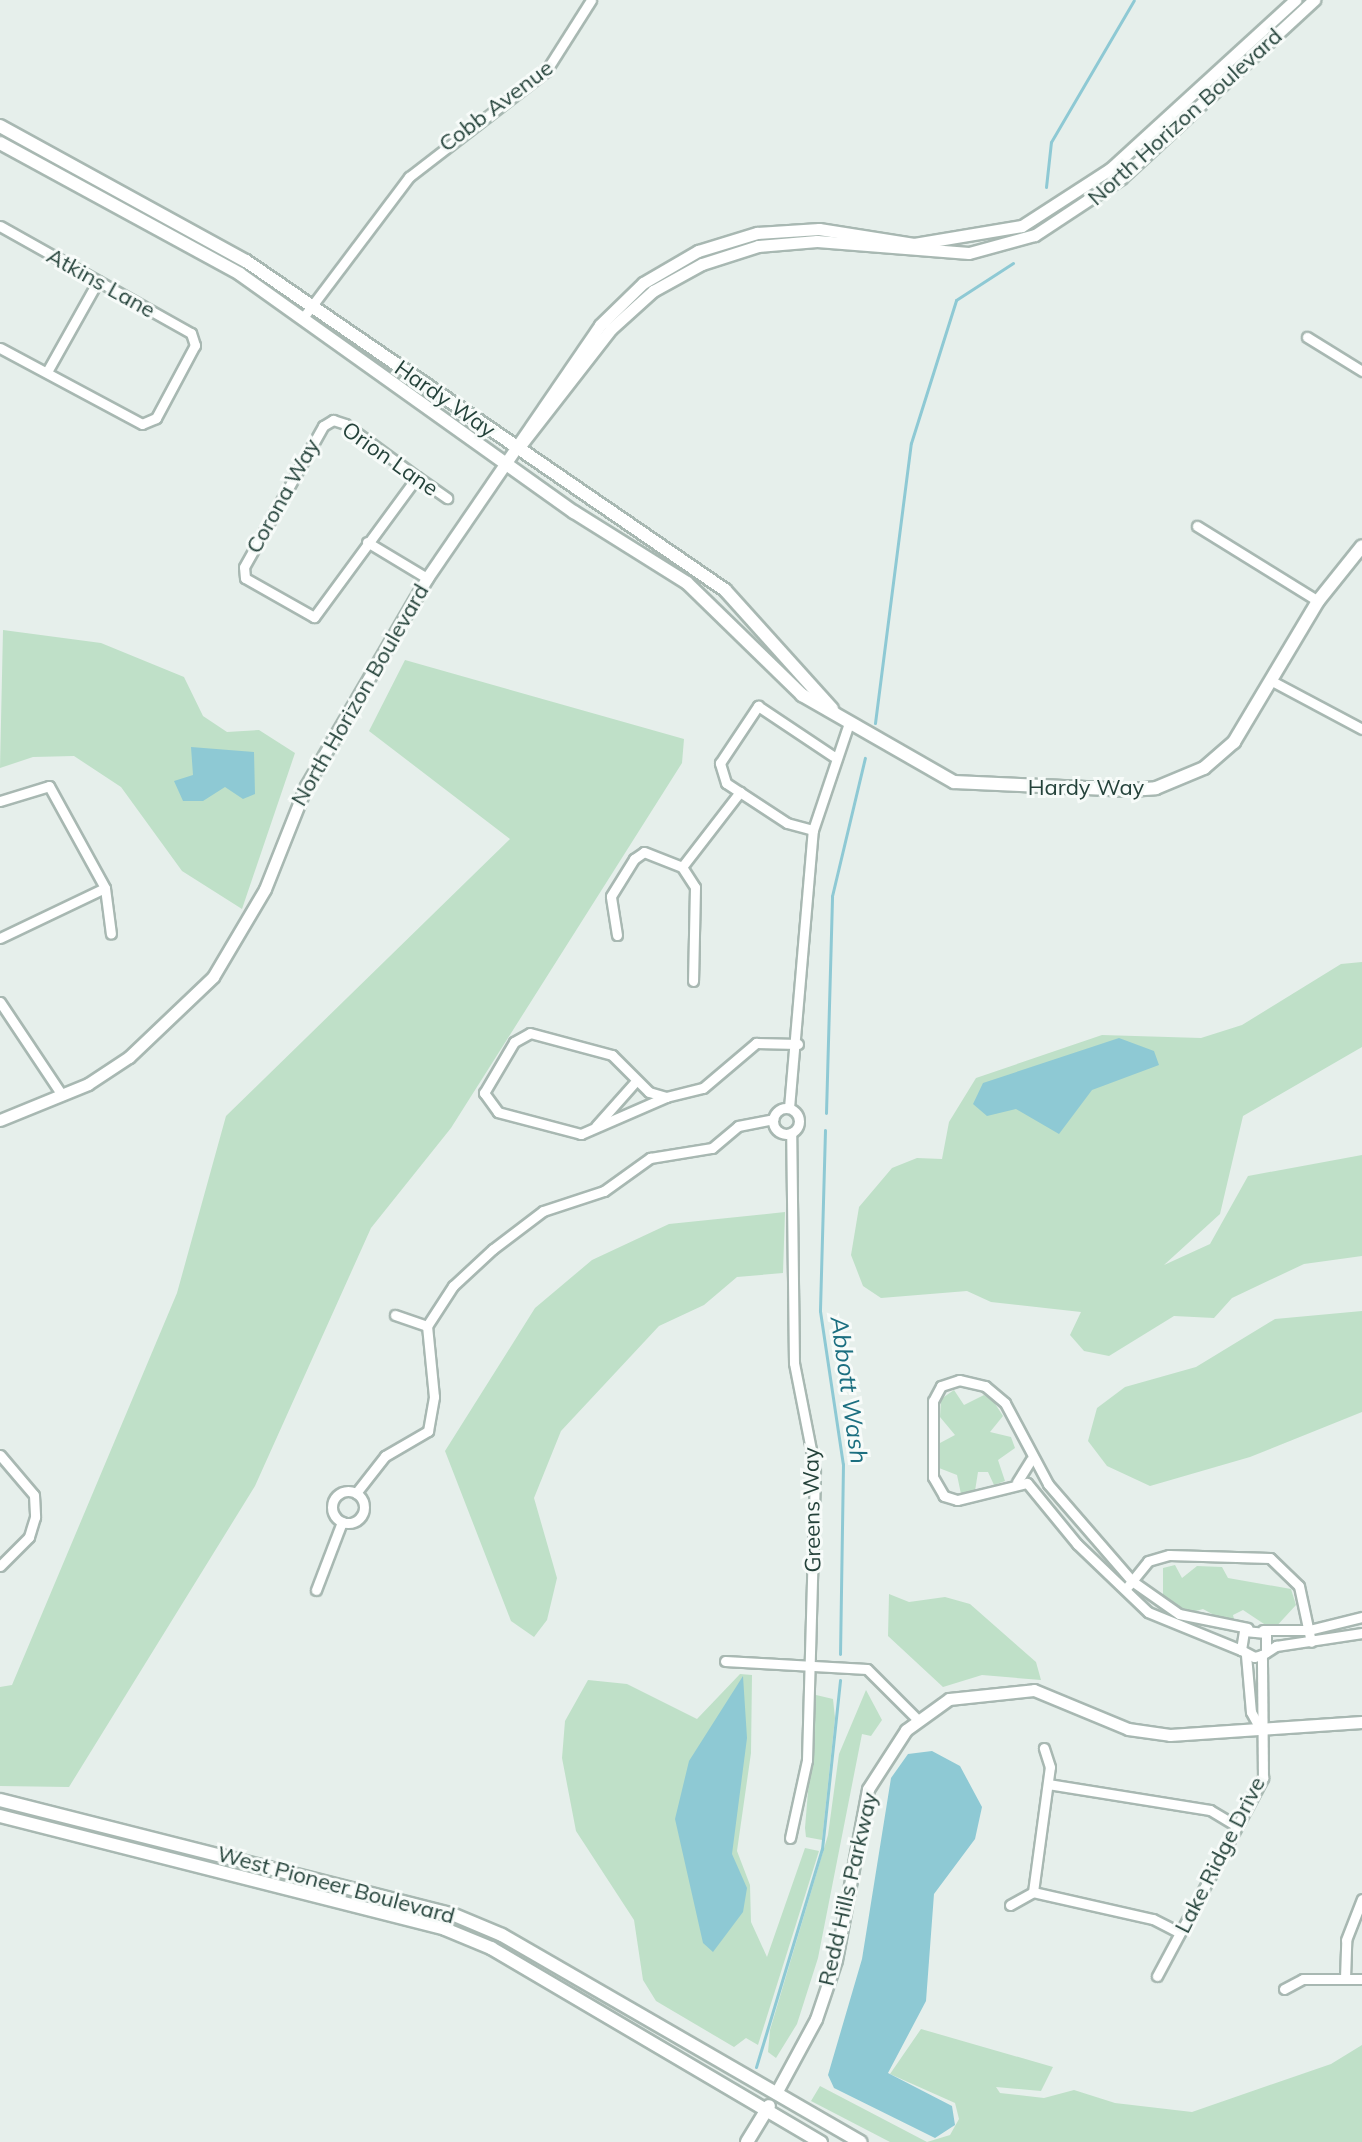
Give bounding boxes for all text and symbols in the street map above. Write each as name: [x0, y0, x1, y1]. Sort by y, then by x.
street label: North Horizon Boulevard: [1083, 23, 1287, 211]
street label: Cobb Avenue: [434, 55, 558, 157]
street label: Atkins Lane: [42, 242, 160, 324]
street label: Hardy Way: [390, 355, 500, 443]
street label: Orion Lane: [337, 416, 443, 502]
street label: Corona Way: [241, 434, 325, 558]
street label: North Horizon Boulevard: [286, 579, 434, 811]
street label: Hardy Way: [1028, 775, 1144, 801]
water label: Abbott Wash: [824, 1314, 874, 1466]
street label: Greens Way: [798, 1447, 826, 1573]
street label: Lake Ridge Drive: [1169, 1773, 1271, 1937]
street label: Redd Hills Parkway: [813, 1790, 883, 1988]
street label: West Pioneer Boulevard: [214, 1841, 458, 1929]

